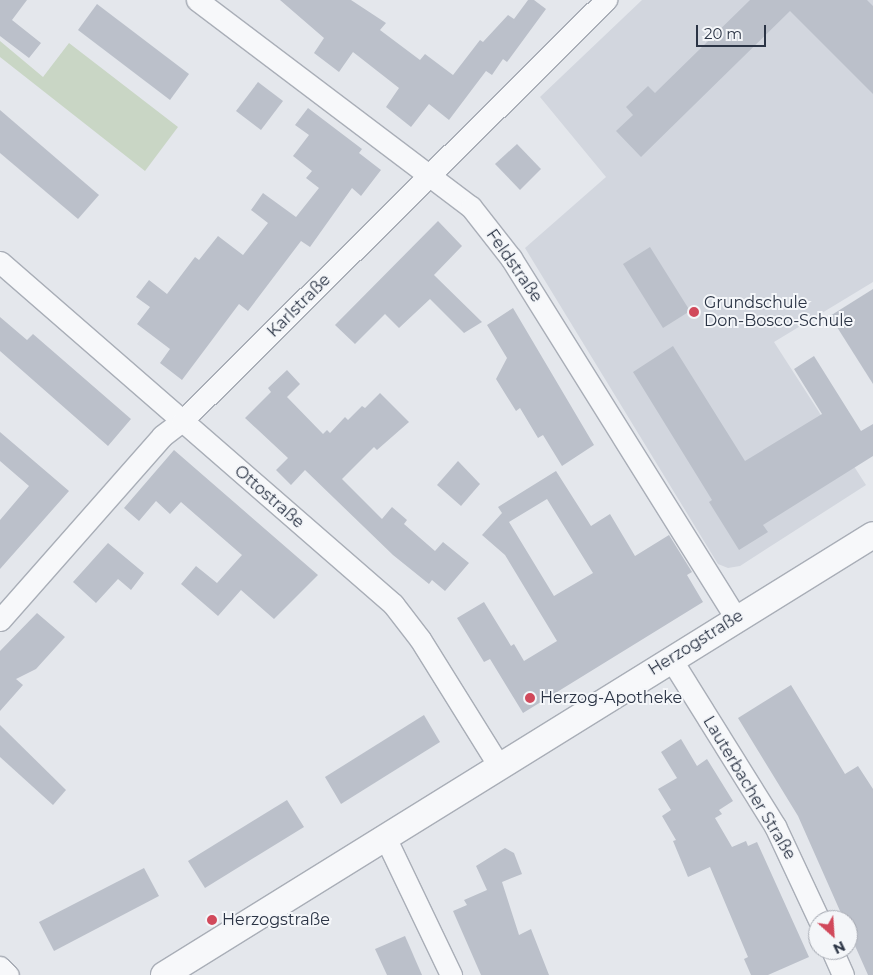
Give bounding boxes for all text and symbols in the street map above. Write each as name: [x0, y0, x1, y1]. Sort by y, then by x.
scale bar: [698, 15, 768, 47]
text: 20 m: [704, 24, 742, 43]
street label: Feldstraße: [482, 226, 546, 306]
street label: Karlstraße: [264, 271, 334, 341]
place label: Grundschule Don-Bosco-Schule: [704, 293, 853, 331]
marker: Grundschule Don-Bosco-Schule: [688, 306, 700, 318]
street label: Ottostraße: [230, 462, 308, 532]
street label: Herzogstraße: [645, 606, 747, 680]
place label: Herzog-Apotheke: [540, 688, 682, 708]
marker: Herzog-Apotheke: [524, 692, 536, 704]
street label: Lauterbacher Straße: [699, 713, 799, 863]
place label: Herzogstraße: [222, 910, 330, 930]
north arrow: [808, 910, 858, 960]
marker: Herzogstraße: [206, 914, 218, 926]
text: N: [830, 937, 848, 958]

